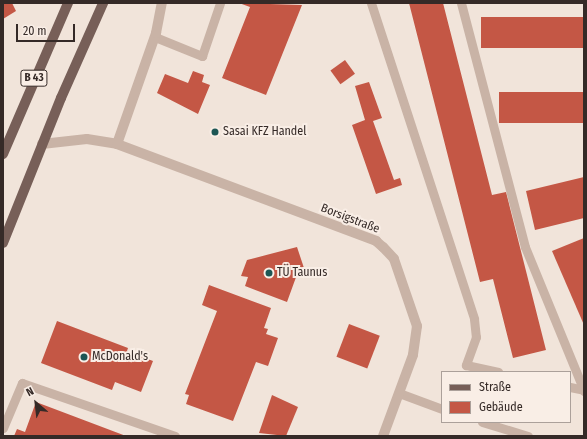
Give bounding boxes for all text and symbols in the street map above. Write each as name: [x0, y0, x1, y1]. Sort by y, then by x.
scale bar: [18, 16, 77, 42]
text: 20 m: [23, 24, 47, 38]
road number: B 43: [20, 69, 48, 87]
place label: Sasai KFZ Handel: [223, 125, 306, 139]
marker: Sasai KFZ Handel: [210, 127, 220, 137]
street label: Borsigstraße: [319, 201, 381, 237]
place label: TÜ Taunus: [277, 266, 327, 280]
marker: TÜ Taunus: [264, 268, 274, 278]
place label: McDonald's: [92, 350, 148, 364]
marker: McDonald's: [79, 352, 89, 362]
legend: [441, 371, 571, 423]
text: Straße: [479, 380, 511, 394]
north arrow: [16, 383, 56, 423]
text: N: [24, 385, 36, 399]
text: Gebäude: [479, 400, 523, 414]

